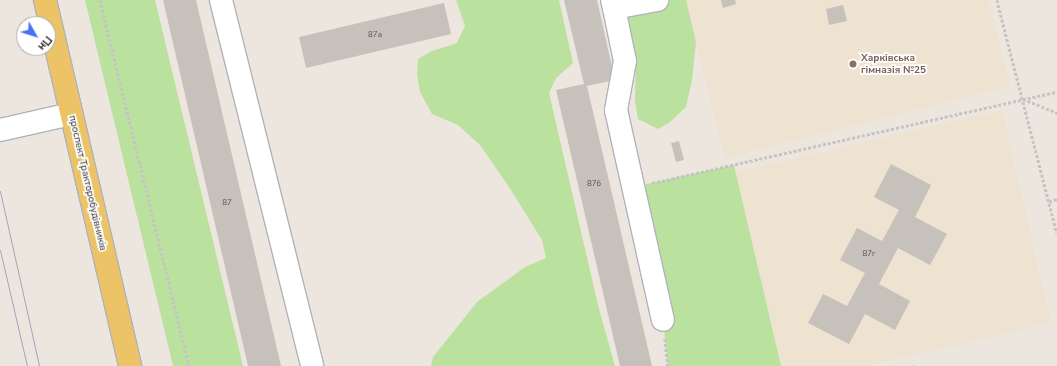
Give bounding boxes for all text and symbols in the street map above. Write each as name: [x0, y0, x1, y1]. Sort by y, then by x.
north arrow: [16, 16, 56, 56]
house number: 87а: [368, 30, 382, 40]
text: Пн: [34, 33, 56, 54]
place label: Харківська гімназія №25: [861, 52, 926, 76]
marker: Харківська гімназія №25: [848, 59, 858, 69]
street label: проспект Тракторобудівників: [66, 114, 108, 252]
house number: 87б: [587, 179, 601, 189]
house number: 87: [222, 198, 232, 208]
house number: 87г: [862, 249, 876, 259]

